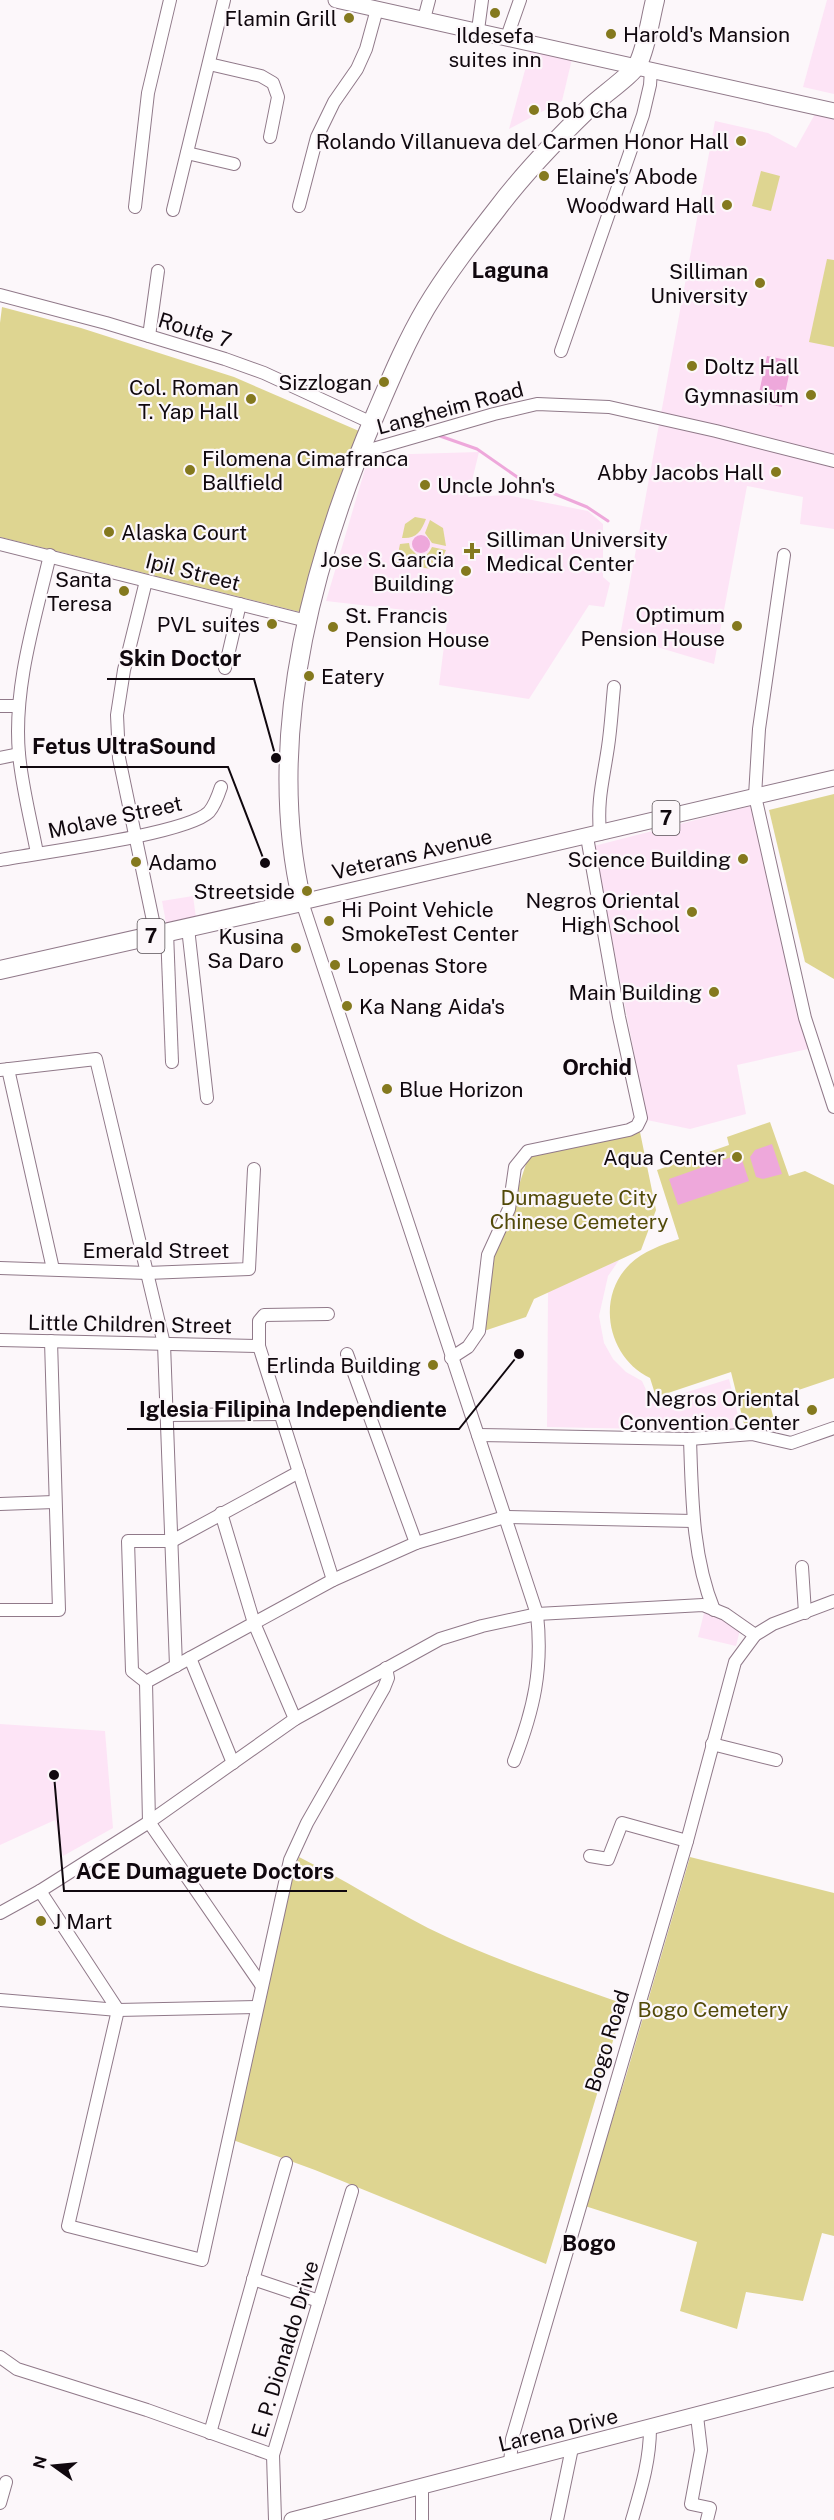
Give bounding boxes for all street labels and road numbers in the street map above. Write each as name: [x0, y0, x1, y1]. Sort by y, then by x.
street label: Route 7: [155, 307, 235, 353]
street label: Langheim Road: [374, 376, 526, 440]
street label: Ipil Street: [143, 548, 243, 596]
street label: Molave Street: [46, 791, 184, 843]
road number: 7: [652, 801, 680, 835]
street label: Veterans Avenue: [329, 823, 495, 885]
road number: 7: [138, 919, 164, 953]
street label: Emerald Street: [82, 1238, 230, 1263]
street label: Little Children Street: [28, 1310, 232, 1338]
street label: Bogo Road: [580, 1987, 634, 2095]
street label: E. P. Dionaldo Drive: [246, 2257, 324, 2441]
street label: Larena Drive: [496, 2403, 620, 2457]

